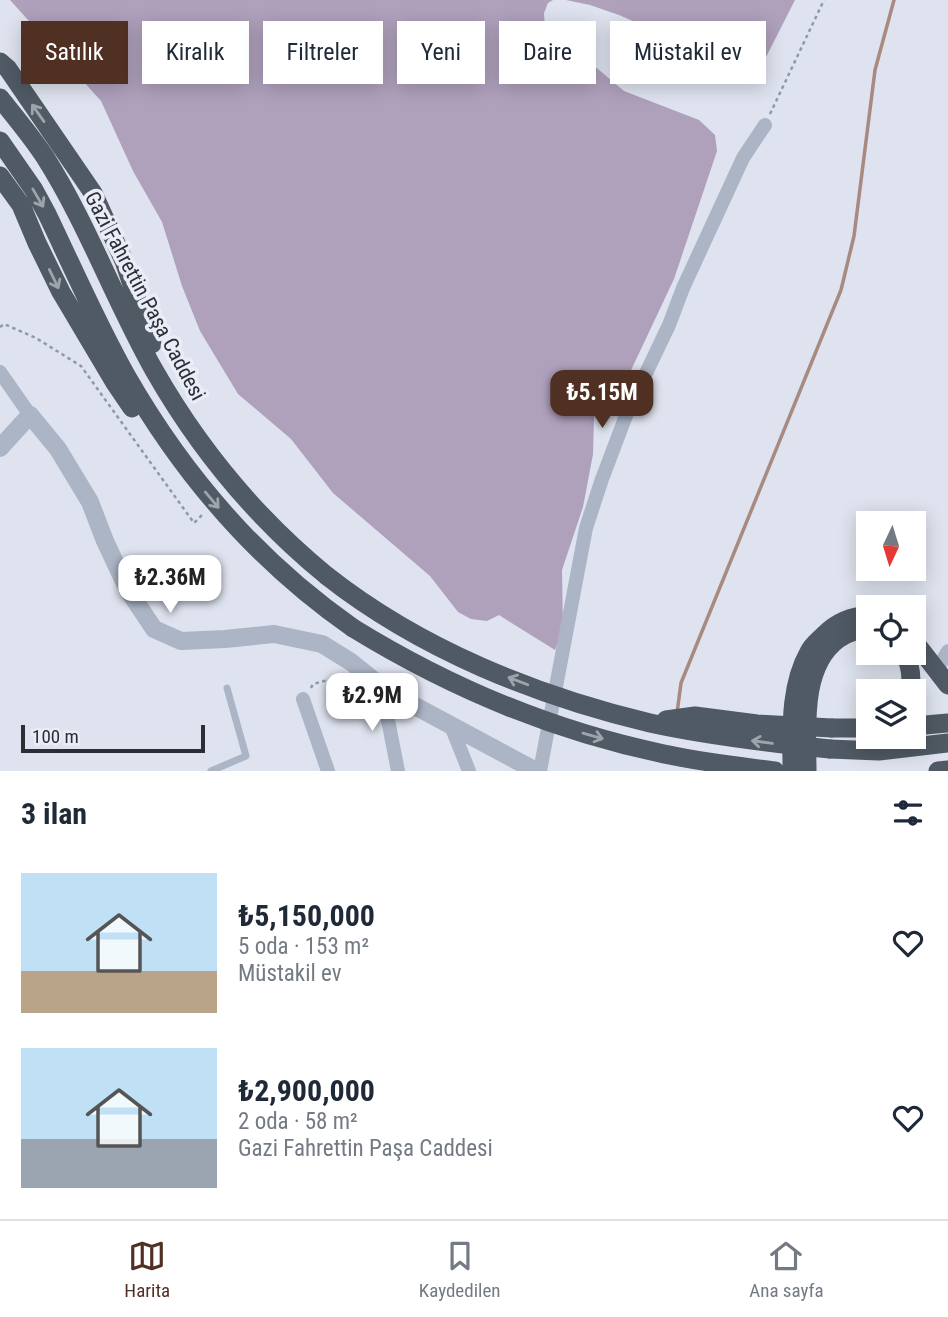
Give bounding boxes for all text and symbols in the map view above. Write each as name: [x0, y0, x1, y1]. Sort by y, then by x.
chip: Satılık: [21, 21, 128, 84]
chip: Kiralık: [142, 21, 249, 84]
chip: Filtreler: [263, 21, 383, 84]
chip: Yeni: [397, 21, 485, 84]
chip: Daire: [499, 21, 596, 84]
chip: Müstakil ev: [610, 21, 766, 84]
one-way arrow: [31, 104, 45, 123]
one-way arrow: [32, 187, 45, 208]
street label: Gazi Fahrettin Paşa Caddesi: [80, 188, 210, 404]
one-way arrow: [48, 268, 62, 289]
pin: ₺5.15M: [545, 370, 659, 430]
text: ₺5.15M: [566, 379, 638, 406]
one-way arrow: [204, 491, 220, 509]
north arrow: [856, 511, 926, 581]
map controls: [856, 511, 926, 749]
pin: ₺2.36M: [113, 556, 227, 615]
text: ₺2.36M: [134, 564, 206, 591]
button: locate: [856, 595, 926, 665]
pin: ₺2.9M: [323, 674, 421, 733]
one-way arrow: [508, 674, 529, 687]
button: layers: [856, 679, 926, 749]
text: ₺2.9M: [342, 682, 402, 709]
scale bar: [21, 722, 205, 754]
text: 100 m: [32, 725, 79, 748]
one-way arrow: [582, 730, 604, 743]
one-way arrow: [751, 735, 774, 748]
icon: filters: [889, 794, 927, 832]
text: 3 ilan: [21, 796, 87, 831]
text: ₺5,150,000: [238, 898, 375, 933]
icon: home: [77, 901, 161, 985]
icon: heart: [889, 924, 927, 962]
text: 5 oda · 153 m²: [238, 933, 369, 960]
text: Müstakil ev: [238, 960, 341, 987]
text: ₺2,900,000: [238, 1073, 375, 1108]
icon: home: [77, 1076, 161, 1160]
icon: heart: [889, 1099, 927, 1137]
text: 2 oda · 58 m²: [238, 1108, 358, 1135]
text: Gazi Fahrettin Paşa Caddesi: [238, 1135, 493, 1162]
tab: Harita: [124, 1237, 170, 1302]
tab: Kaydedilen: [419, 1237, 501, 1302]
tab: Ana sayfa: [749, 1237, 824, 1302]

